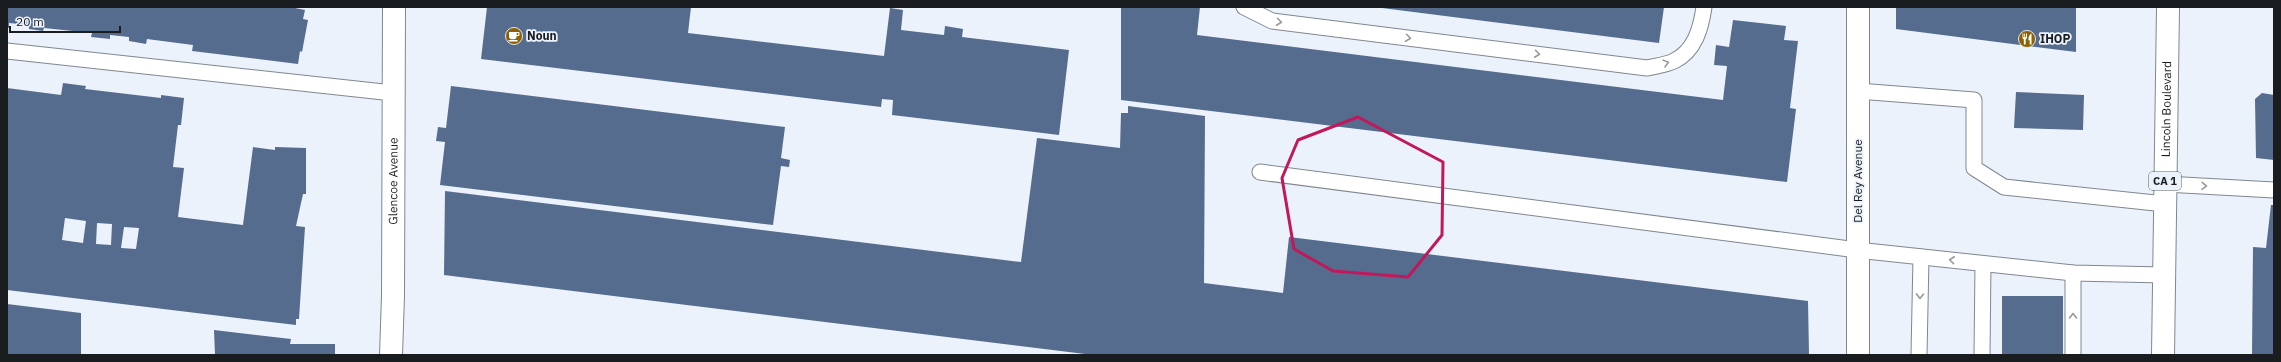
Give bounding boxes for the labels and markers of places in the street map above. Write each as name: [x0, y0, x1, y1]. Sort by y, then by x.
cafe icon: Noun: [504, 26, 524, 46]
place label: Noun: [527, 28, 557, 43]
restaurant icon: IHOP: [2017, 29, 2037, 49]
place label: IHOP: [2040, 31, 2070, 46]

